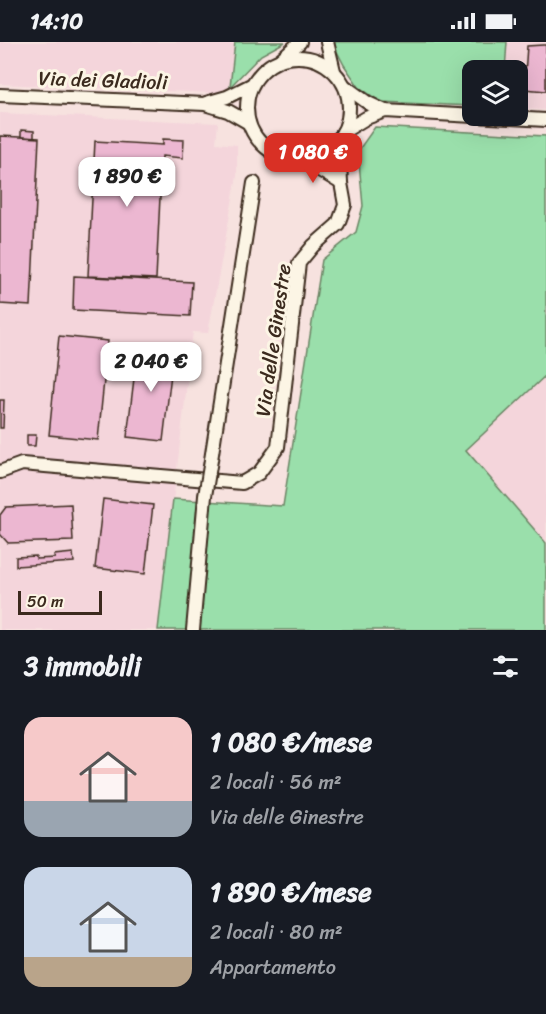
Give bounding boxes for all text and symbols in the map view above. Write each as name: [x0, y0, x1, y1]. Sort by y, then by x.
text: 14:10: [30, 2, 83, 41]
map controls: [462, 60, 528, 126]
button: layers: [462, 60, 528, 126]
street label: Via dei Gladioli: [38, 61, 170, 100]
pin: 1 080 €: [258, 133, 368, 184]
text: 1 080 €: [278, 135, 348, 170]
pin: 1 890 €: [72, 157, 182, 208]
text: 1 890 €: [92, 159, 162, 194]
street label: Via delle Ginestre: [245, 261, 302, 419]
pin: 2 040 €: [96, 342, 206, 393]
text: 2 040 €: [115, 344, 188, 379]
text: 50 m: [27, 587, 63, 616]
scale bar: [18, 588, 102, 616]
text: 3 immobili: [24, 643, 141, 689]
icon: filters: [489, 650, 522, 683]
text: 1 080 €/mese: [210, 719, 372, 765]
icon: home: [72, 741, 144, 813]
text: 2 locali · 56 m²: [210, 765, 342, 800]
text: Via delle Ginestre: [210, 800, 364, 835]
text: 1 890 €/mese: [210, 869, 372, 915]
icon: home: [72, 891, 144, 963]
text: 2 locali · 80 m²: [210, 915, 343, 950]
text: Appartamento: [210, 950, 336, 985]

